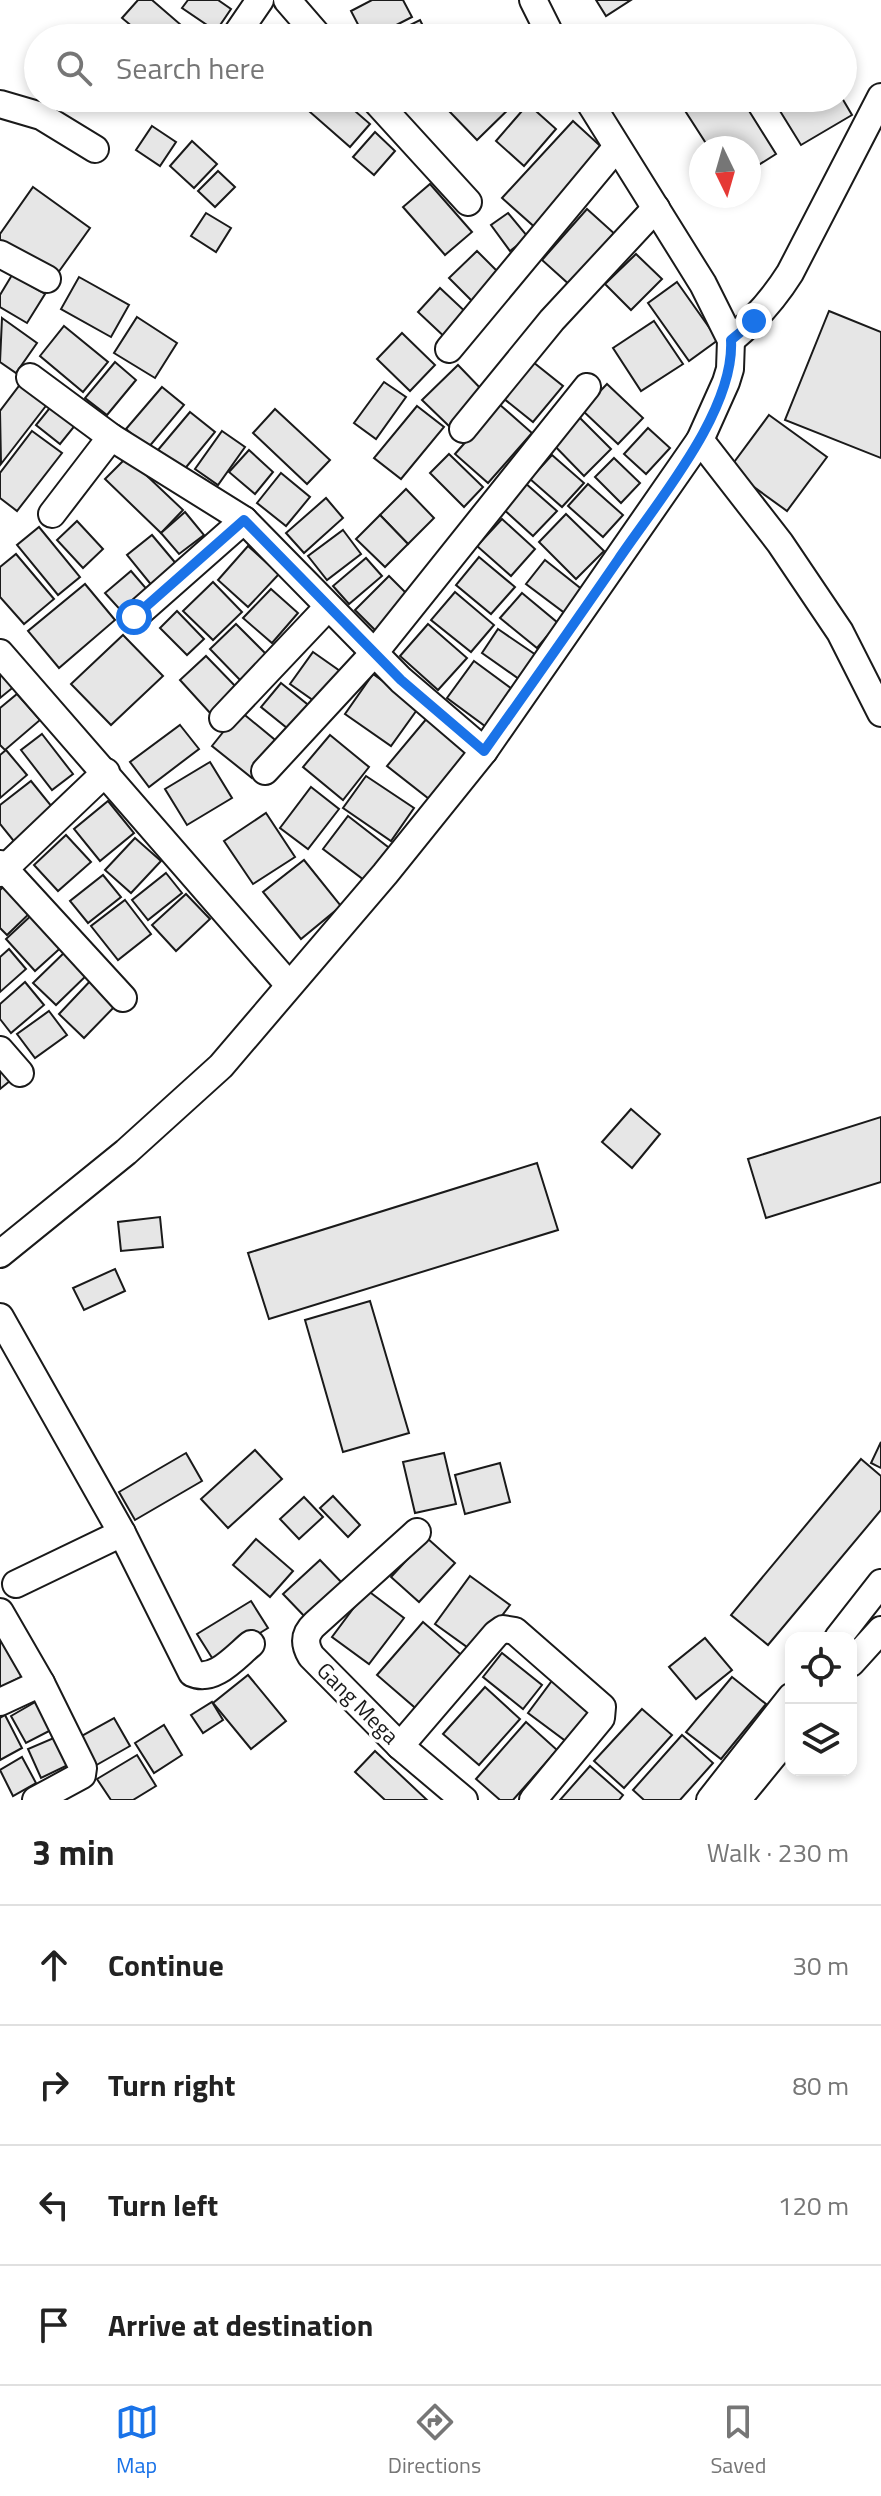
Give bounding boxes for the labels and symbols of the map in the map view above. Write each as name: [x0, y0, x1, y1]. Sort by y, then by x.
north arrow: [689, 136, 761, 208]
route end: [736, 303, 772, 339]
route start: [116, 599, 152, 635]
street label: Gang Mega: [309, 1654, 407, 1752]

